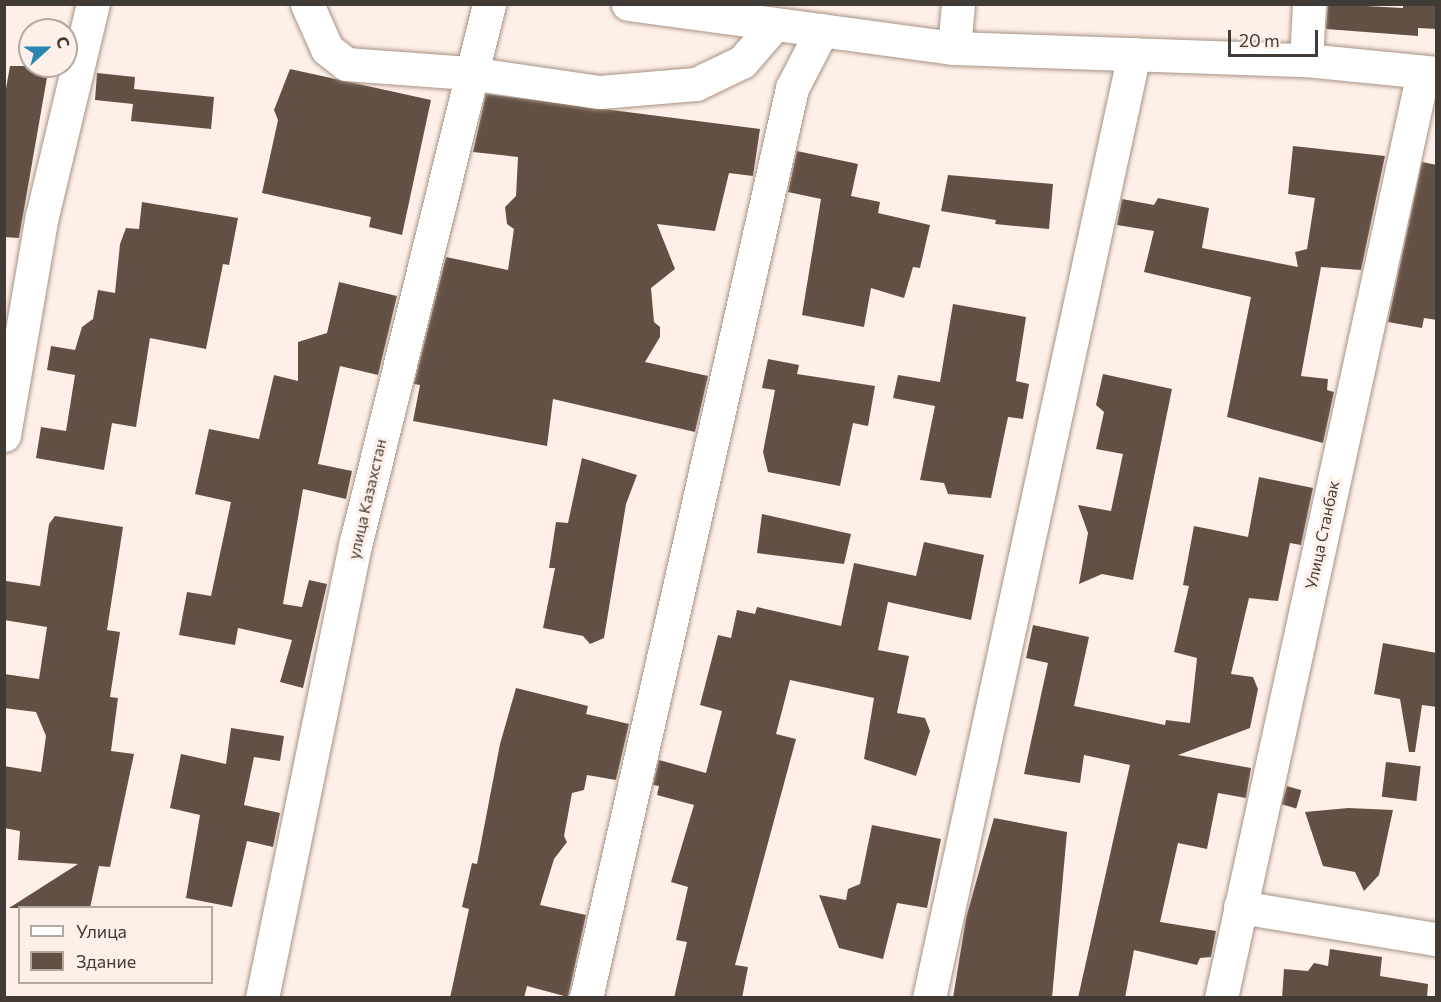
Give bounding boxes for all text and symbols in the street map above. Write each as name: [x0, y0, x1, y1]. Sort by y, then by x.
north arrow: [18, 18, 78, 78]
scale bar: [1231, 18, 1321, 56]
text: 20 m: [1239, 29, 1280, 51]
text: С: [53, 34, 74, 51]
street label: улица Казахстан: [344, 437, 390, 561]
street label: Улица Станбак: [1301, 479, 1343, 591]
legend: [18, 906, 213, 984]
text: Улица: [76, 920, 127, 942]
text: Здание: [76, 950, 136, 972]

